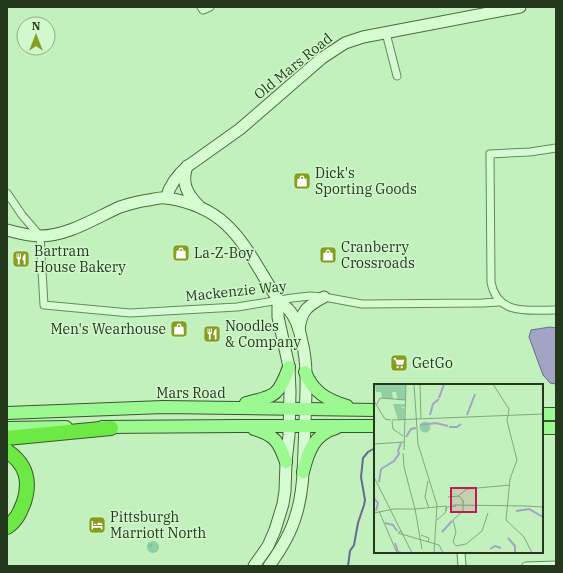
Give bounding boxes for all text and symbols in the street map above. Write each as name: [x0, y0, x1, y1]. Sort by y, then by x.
north arrow: [16, 16, 56, 56]
text: N: [32, 19, 41, 33]
street label: Old Mars Road: [250, 29, 336, 103]
place label: Dick's Sporting Goods: [315, 164, 417, 198]
shop icon: Dick's Sporting Goods: [292, 171, 312, 191]
place label: Cranberry Crossroads: [341, 238, 415, 272]
place label: Bartram House Bakery: [34, 242, 126, 276]
shop icon: La-Z-Boy: [171, 243, 191, 263]
place label: La-Z-Boy: [194, 244, 254, 262]
shop icon: Cranberry Crossroads: [318, 245, 338, 265]
restaurant icon: Bartram House Bakery: [11, 249, 31, 269]
street label: Mackenzie Way: [185, 277, 288, 305]
place label: Noodles & Company: [225, 317, 302, 351]
shop icon: Men's Wearhouse: [169, 319, 189, 339]
place label: Men's Wearhouse: [50, 320, 166, 338]
restaurant icon: Noodles & Company: [202, 324, 222, 344]
supermarket icon: GetGo: [389, 353, 409, 373]
place label: GetGo: [412, 354, 453, 372]
street label: Mars Road: [156, 384, 226, 402]
inset map: [374, 384, 543, 553]
place label: Pittsburgh Marriott North: [110, 508, 207, 542]
hotel icon: Pittsburgh Marriott North: [87, 515, 107, 535]

